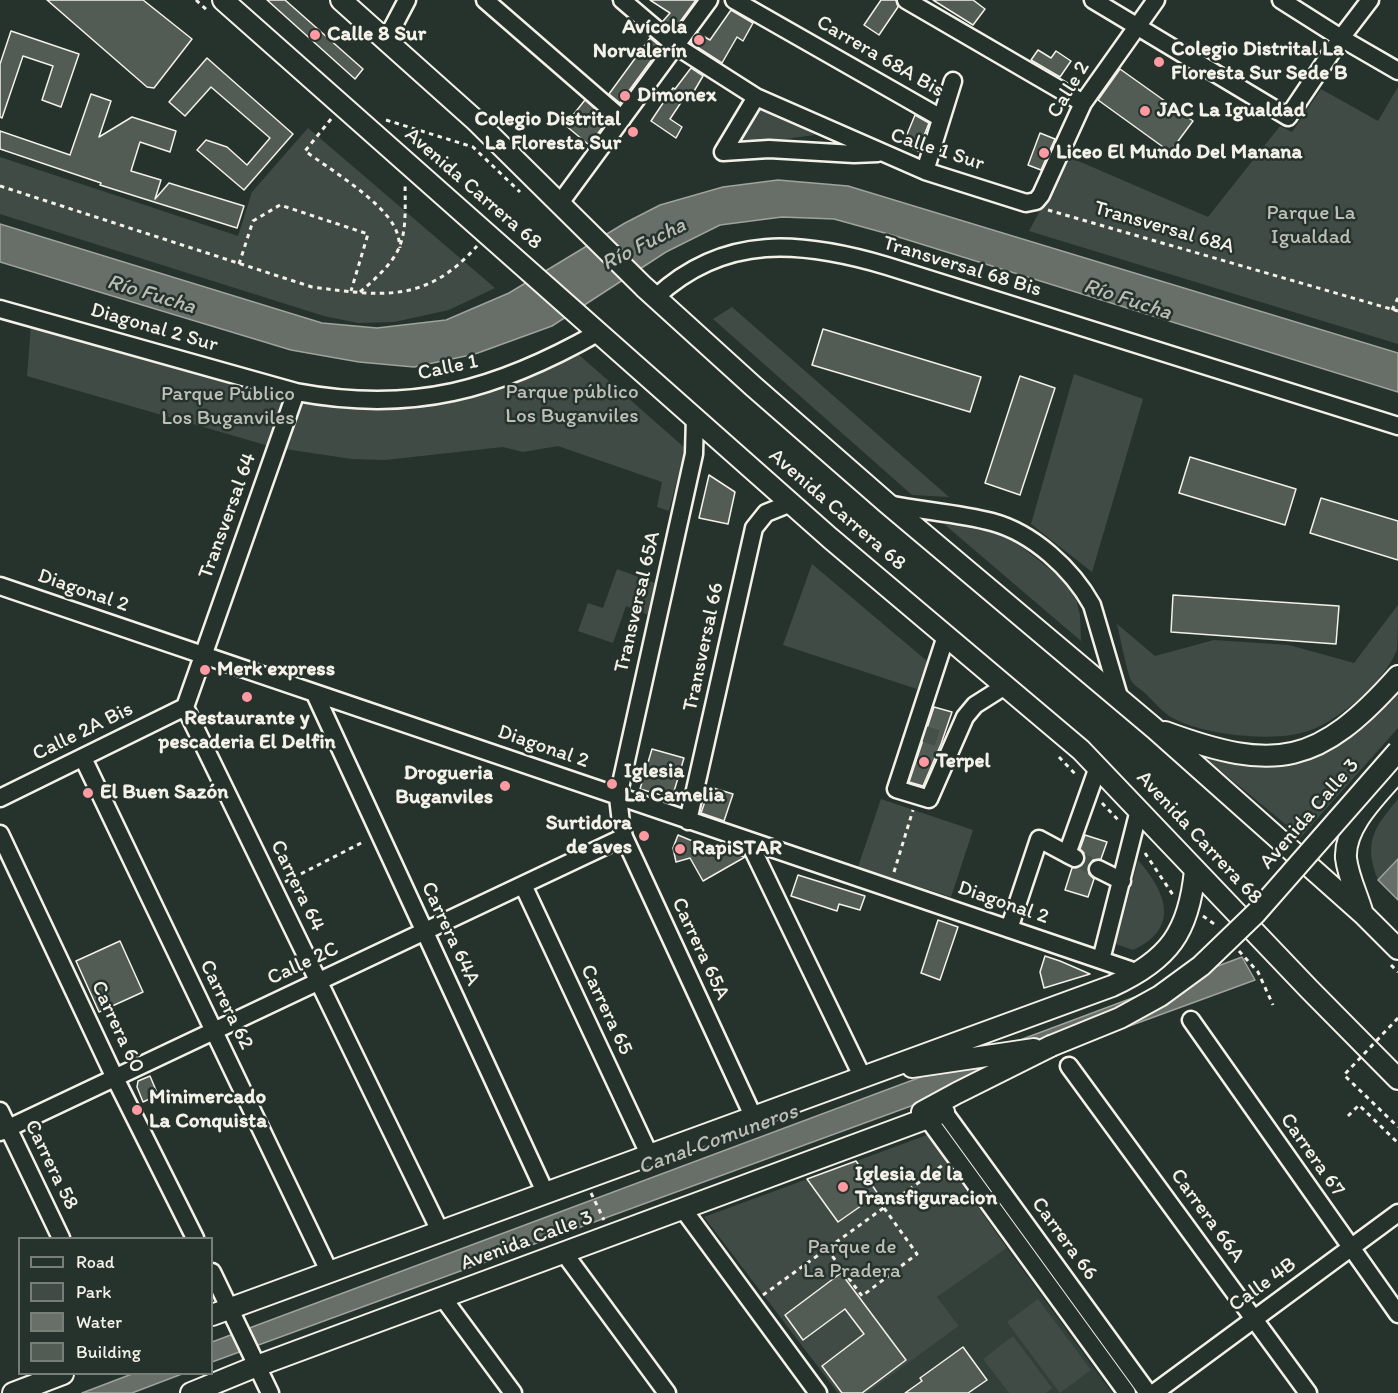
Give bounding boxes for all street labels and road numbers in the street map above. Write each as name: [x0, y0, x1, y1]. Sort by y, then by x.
street label: Carrera 68A Bis: [811, 10, 949, 104]
street label: Calle 2: [1042, 57, 1096, 123]
street label: Avenida Carrera 68: [399, 122, 547, 256]
street label: Calle 1 Sur: [887, 123, 987, 177]
street label: Transversal 68A: [1091, 196, 1237, 260]
street label: Transversal 68 Bis: [880, 231, 1044, 303]
street label: Diagonal 2 Sur: [87, 298, 221, 358]
street label: Calle 1: [416, 349, 480, 387]
street label: Avenida Carrera 68: [763, 443, 911, 577]
street label: Transversal 64: [193, 449, 263, 583]
street label: Transversal 65A: [609, 529, 667, 675]
street label: Diagonal 2: [34, 564, 132, 618]
street label: Transversal 66: [678, 580, 730, 714]
street label: Calle 2A Bis: [29, 697, 137, 767]
street label: Diagonal 2: [494, 720, 592, 774]
street label: Avenida Calle 3: [1255, 753, 1365, 875]
street label: Avenida Carrera 68: [1131, 766, 1267, 910]
street label: Carrera 64: [264, 836, 330, 936]
street label: Diagonal 2: [954, 876, 1052, 930]
street label: Carrera 64A: [415, 878, 485, 990]
street label: Carrera 65A: [665, 894, 735, 1004]
street label: Calle 2C: [263, 937, 343, 991]
street label: Carrera 62: [193, 956, 259, 1054]
street label: Carrera 65: [574, 961, 638, 1059]
street label: Carrera 60: [85, 977, 149, 1077]
street label: Carrera 67: [1274, 1108, 1350, 1202]
street label: Carrera 58: [18, 1116, 84, 1214]
street label: Carrera 66A: [1164, 1164, 1250, 1268]
street label: Carrera 66: [1025, 1192, 1103, 1286]
street label: Avenida Calle 3: [457, 1205, 597, 1277]
street label: Calle 4B: [1224, 1252, 1302, 1318]

